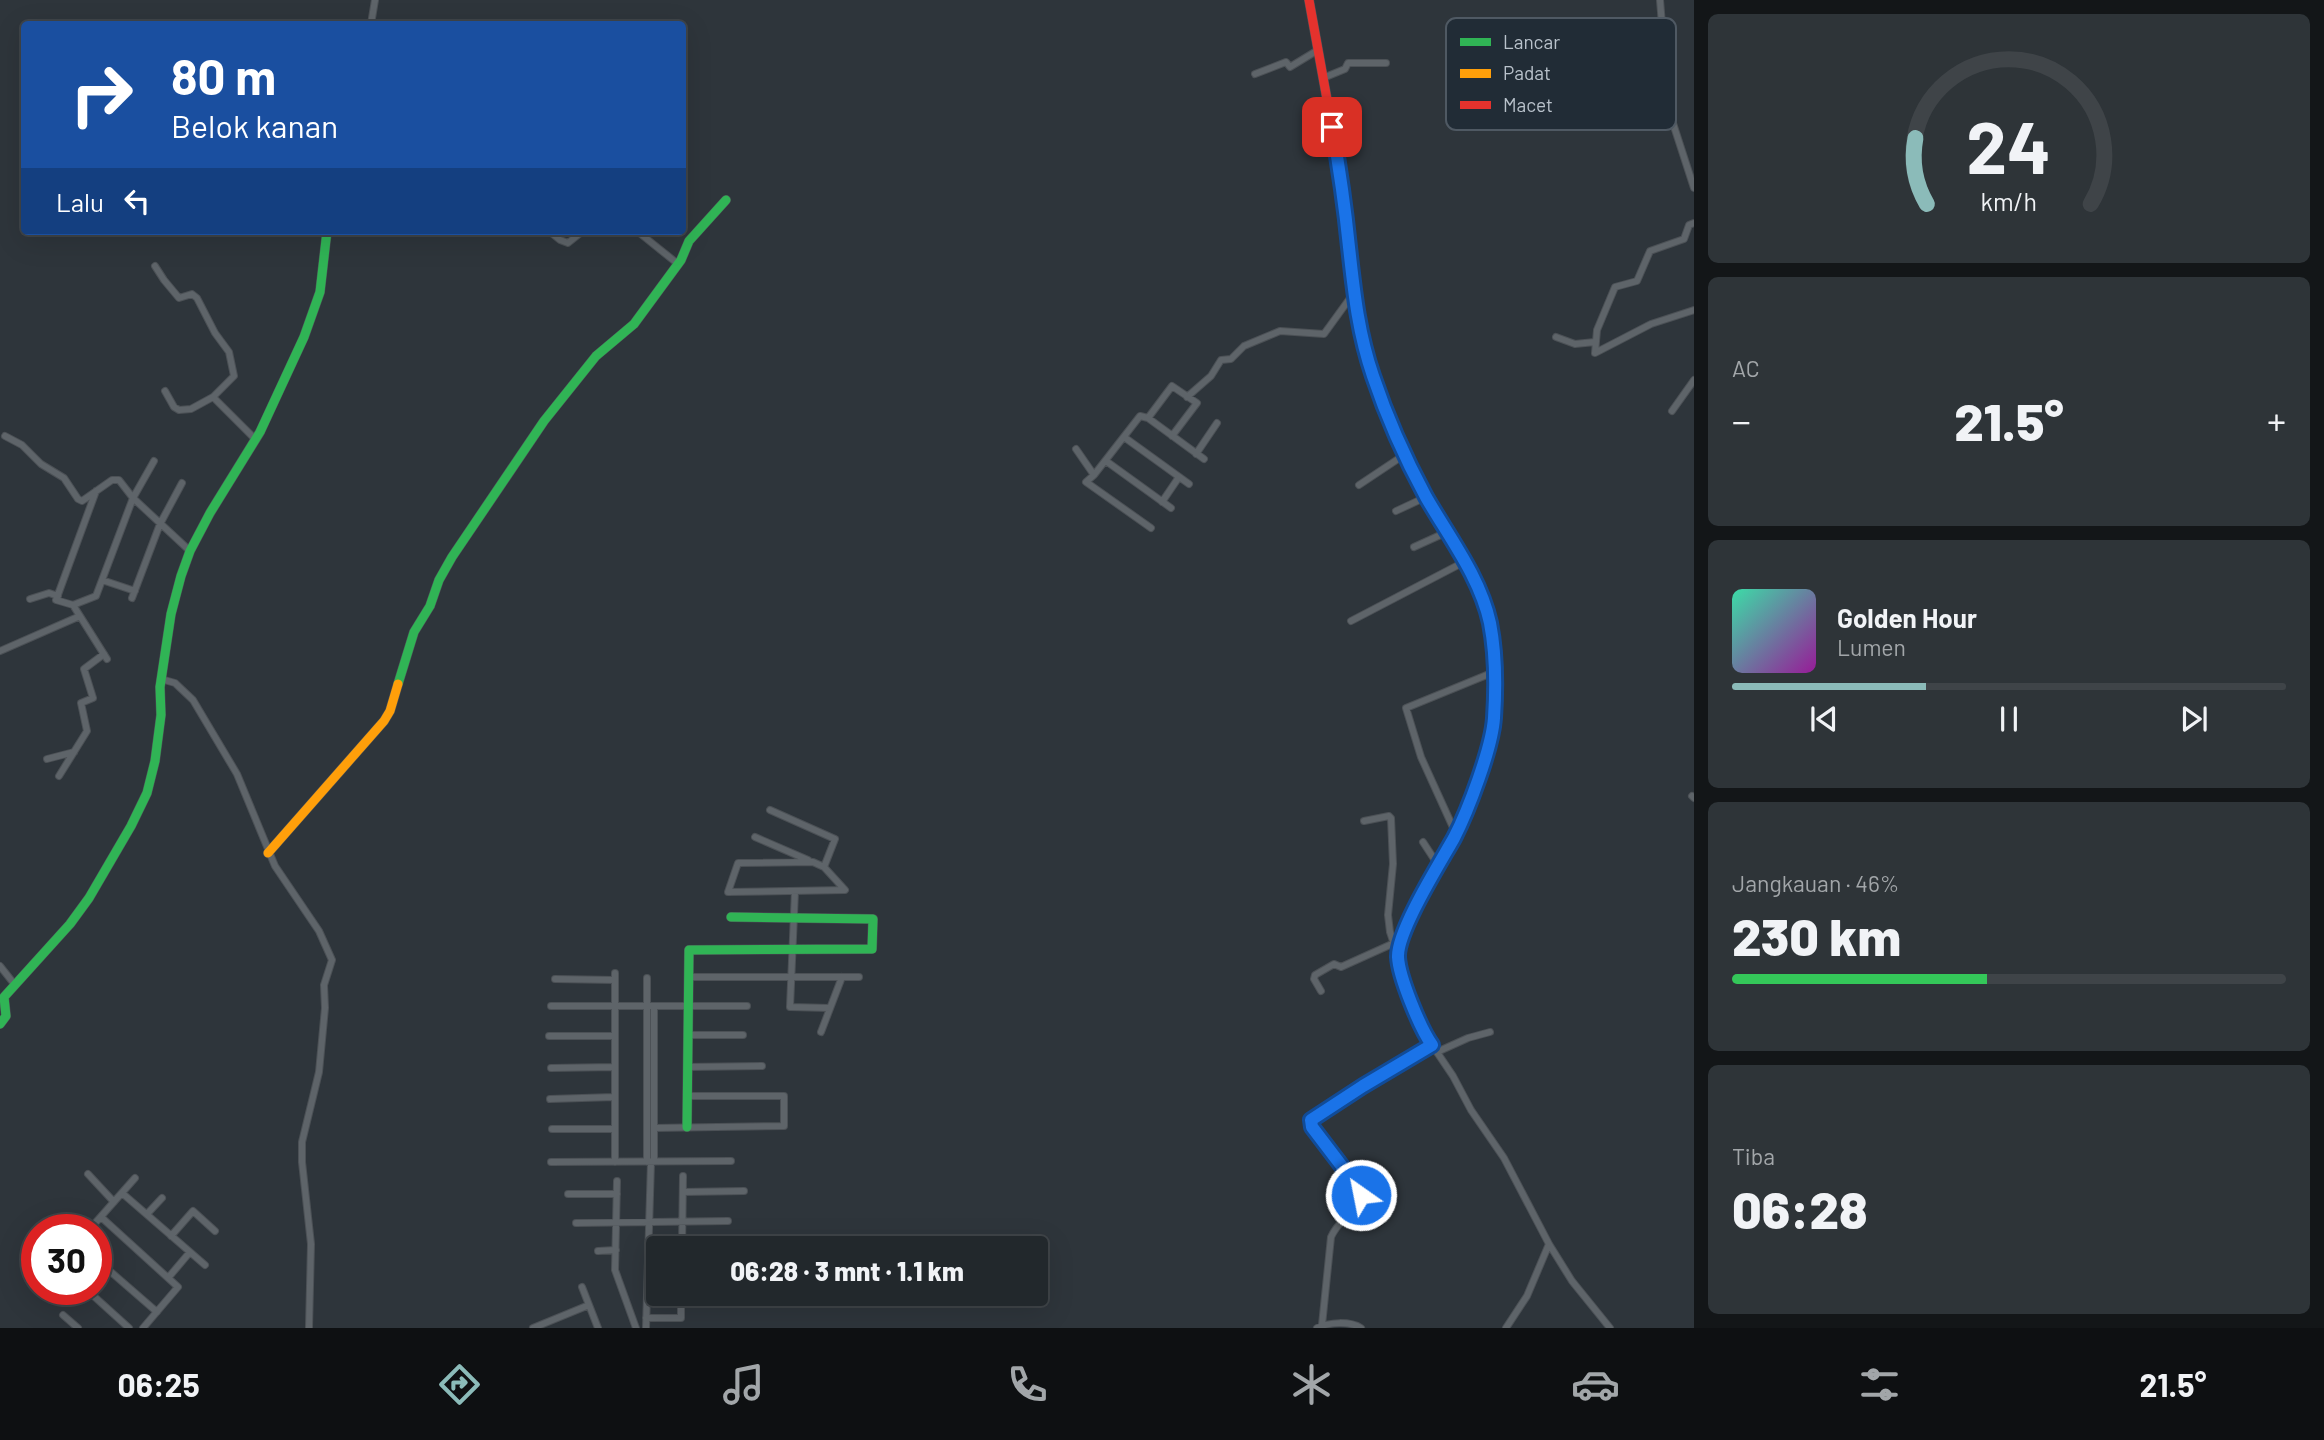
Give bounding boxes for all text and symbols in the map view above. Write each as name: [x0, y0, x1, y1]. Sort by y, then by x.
legend: [1446, 18, 1676, 130]
text: Lancar: [1503, 30, 1560, 53]
text: 80 m: [171, 46, 276, 105]
icon: right: [56, 49, 147, 140]
text: Padat: [1503, 61, 1551, 84]
text: Macet: [1503, 93, 1553, 116]
pin: [1302, 97, 1362, 157]
text: 24: [1967, 102, 2051, 190]
text: Belok kanan: [171, 106, 338, 144]
icon: arrive: [1313, 108, 1351, 146]
icon: left: [118, 182, 156, 220]
text: Lalu: [56, 186, 104, 217]
text: km/h: [1981, 186, 2037, 216]
text: AC: [1732, 354, 1760, 382]
text: 21.5°: [1954, 389, 2064, 451]
text: −: [1732, 397, 1751, 443]
text: +: [2267, 397, 2286, 443]
text: Golden Hour: [1837, 602, 1977, 633]
text: Lumen: [1837, 633, 1906, 661]
icon: previous: [1805, 700, 1843, 738]
icon: pause: [1990, 700, 2028, 738]
icon: next: [2175, 700, 2213, 738]
text: Jangkauan · 46%: [1732, 869, 1899, 897]
text: 230 km: [1732, 904, 1901, 966]
text: Tiba: [1732, 1142, 1775, 1170]
position arrow: [1324, 1158, 1398, 1232]
text: 06:28: [1732, 1177, 1868, 1239]
speed limit sign: 30: [21, 1214, 112, 1305]
text: 06:28 · 3 mnt · 1.1 km: [730, 1255, 964, 1286]
icon: directions: [435, 1360, 484, 1409]
icon: music: [719, 1360, 768, 1409]
icon: phone: [1003, 1360, 1052, 1409]
icon: climate: [1287, 1360, 1336, 1409]
icon: car: [1571, 1360, 1620, 1409]
icon: filters: [1855, 1360, 1904, 1409]
text: 06:25: [118, 1365, 200, 1403]
text: 21.5°: [2139, 1365, 2206, 1403]

